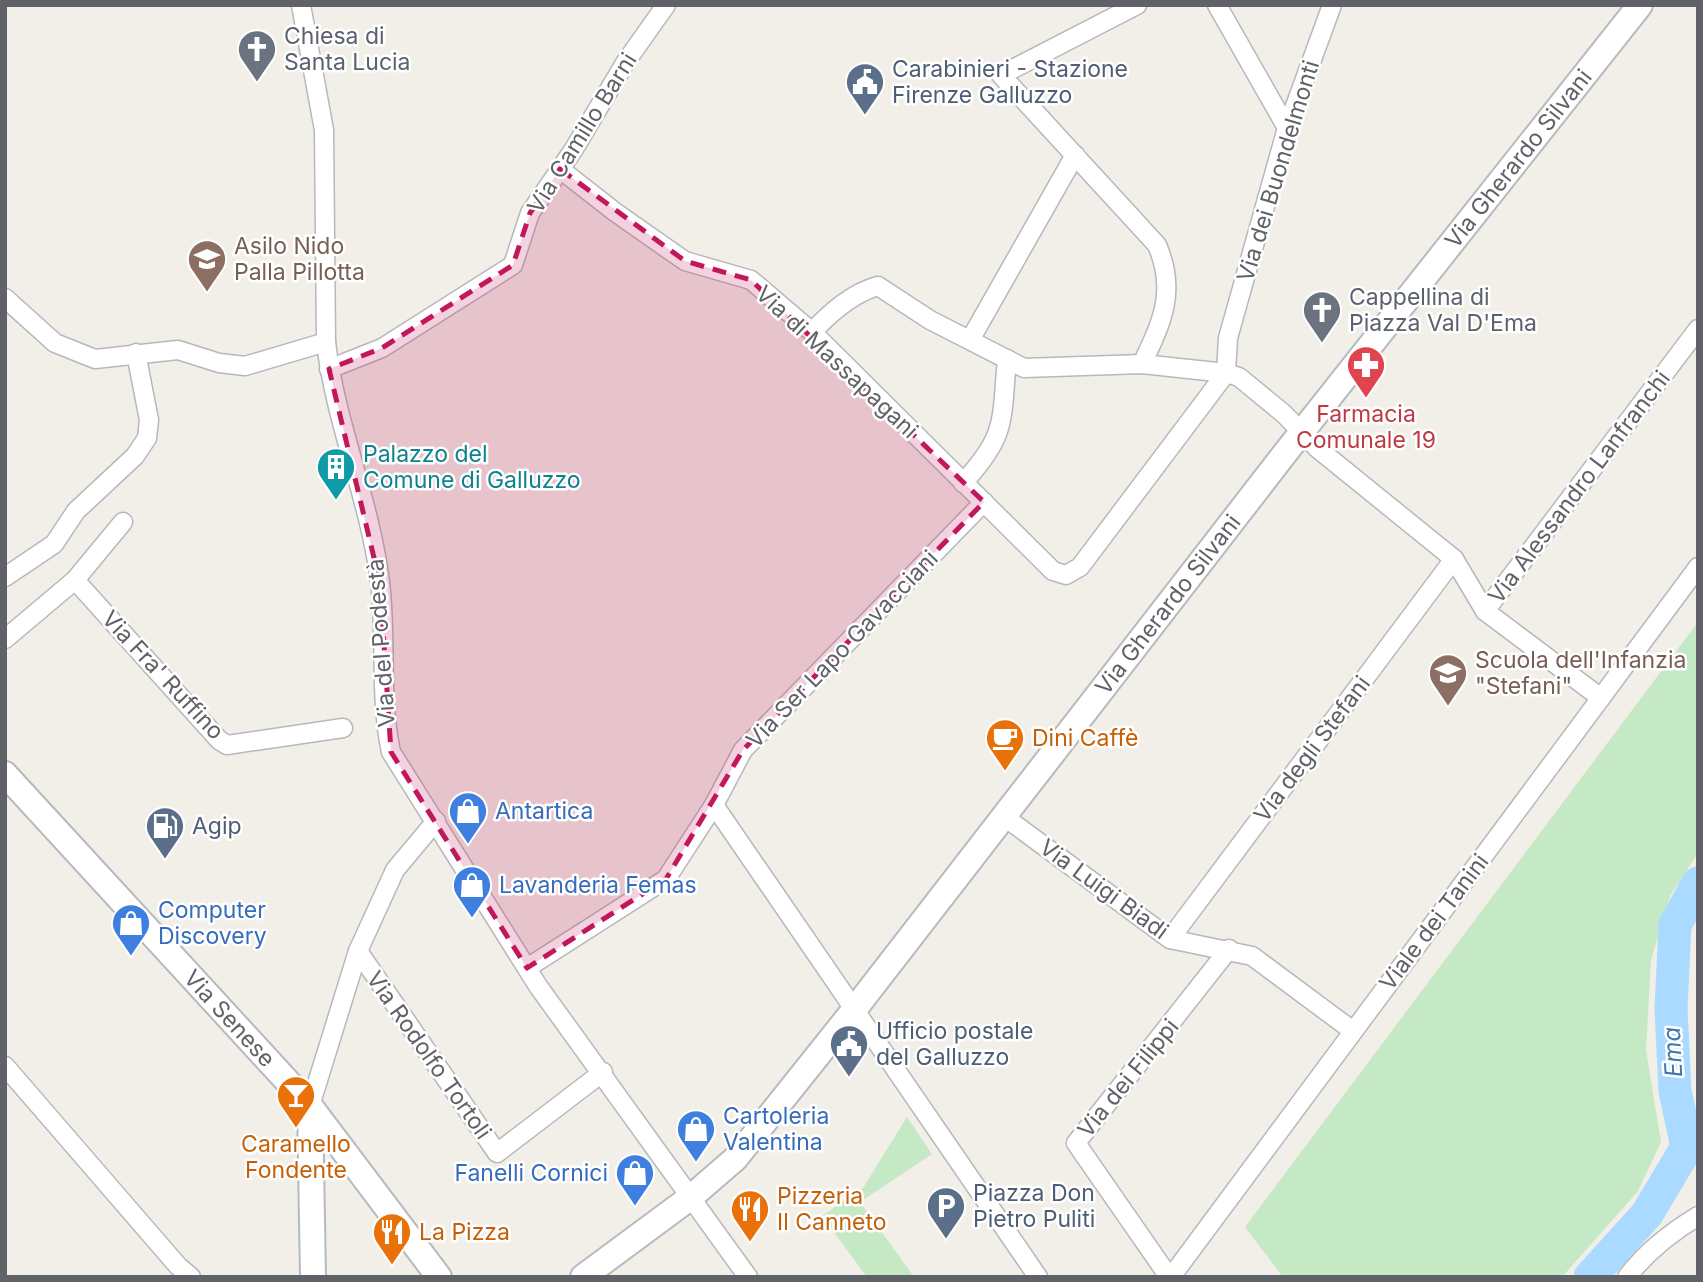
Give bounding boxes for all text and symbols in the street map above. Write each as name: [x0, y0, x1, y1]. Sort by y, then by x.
place label: Chiesa di Santa Lucia: [284, 22, 411, 76]
church icon: Chiesa di Santa Lucia: [236, 28, 278, 83]
street label: Via Camillo Barni: [521, 48, 643, 218]
place label: Carabinieri - Stazione Firenze Galluzzo: [892, 55, 1128, 109]
street label: Via dei Buondelmonti: [1231, 57, 1325, 285]
public building icon: Carabinieri - Stazione Firenze Galluzzo: [844, 61, 886, 116]
street label: Via Gherardo Silvani: [1439, 64, 1598, 254]
place label: Asilo Nido Palla Pillotta: [234, 232, 365, 286]
school or university icon: Asilo Nido Palla Pillotta: [186, 238, 228, 293]
street label: Via di Massapagani: [750, 280, 924, 444]
place label: Cappellina di Piazza Val D'Ema: [1349, 283, 1537, 337]
church icon: Cappellina di Piazza Val D'Ema: [1301, 289, 1343, 344]
pharmacy icon: Farmacia Comunale 19: [1345, 344, 1387, 399]
street label: Via Alessandro Lanfranchi: [1482, 365, 1676, 609]
place label: Farmacia Comunale 19: [1296, 400, 1436, 454]
place label: Palazzo del Comune di Galluzzo: [363, 440, 581, 494]
building icon: Palazzo del Comune di Galluzzo: [315, 446, 357, 501]
street label: Via Gherardo Silvani: [1089, 509, 1246, 700]
street label: Via Ser Lapo Gavacciani: [740, 544, 944, 754]
street label: Via del Podestà: [361, 558, 401, 728]
street label: Via Fra' Ruffino: [96, 605, 230, 745]
place label: Scuola dell'Infanzia "Stefani": [1475, 646, 1686, 700]
school or university icon: Scuola dell'Infanzia "Stefani": [1427, 652, 1469, 707]
street label: Via degli Stefani: [1248, 670, 1376, 828]
cafe icon: Dini Caffè: [984, 717, 1026, 772]
place label: Dini Caffè: [1032, 724, 1138, 752]
shop icon: Antartica: [447, 790, 489, 845]
place label: Antartica: [495, 797, 593, 825]
fuel station icon: Agip: [144, 805, 186, 860]
place label: Agip: [192, 812, 242, 840]
street label: Via Luigi Biadi: [1034, 833, 1174, 945]
street label: Viale dei Tanini: [1374, 848, 1494, 996]
shop icon: Lavanderia Femas: [451, 864, 493, 919]
place label: Lavanderia Femas: [499, 871, 697, 899]
place label: Computer Discovery: [158, 896, 267, 950]
shop icon: Computer Discovery: [110, 902, 152, 957]
street label: Via Senese: [178, 964, 281, 1073]
street label: Via Rodolfo Tortoli: [361, 966, 497, 1144]
street label: Via dei Filippi: [1072, 1013, 1184, 1143]
place label: Ufficio postale del Galluzzo: [876, 1017, 1033, 1071]
public building icon: Ufficio postale del Galluzzo: [828, 1023, 870, 1078]
water label: Ema: [1657, 1026, 1688, 1078]
bar icon: Caramello Fondente: [275, 1074, 317, 1129]
place label: Cartoleria Valentina: [723, 1102, 829, 1156]
shop icon: Cartoleria Valentina: [675, 1108, 717, 1163]
place label: Caramello Fondente: [241, 1130, 351, 1184]
shop icon: Fanelli Cornici: [614, 1152, 656, 1207]
place label: Fanelli Cornici: [454, 1159, 608, 1187]
place label: Piazza Don Pietro Puliti: [973, 1179, 1095, 1233]
place label: Pizzeria Il Canneto: [777, 1182, 887, 1236]
parking icon: Piazza Don Pietro Puliti: [925, 1185, 967, 1240]
restaurant icon: Pizzeria Il Canneto: [729, 1188, 771, 1243]
restaurant icon: La Pizza: [371, 1211, 413, 1266]
place label: La Pizza: [419, 1218, 510, 1246]

